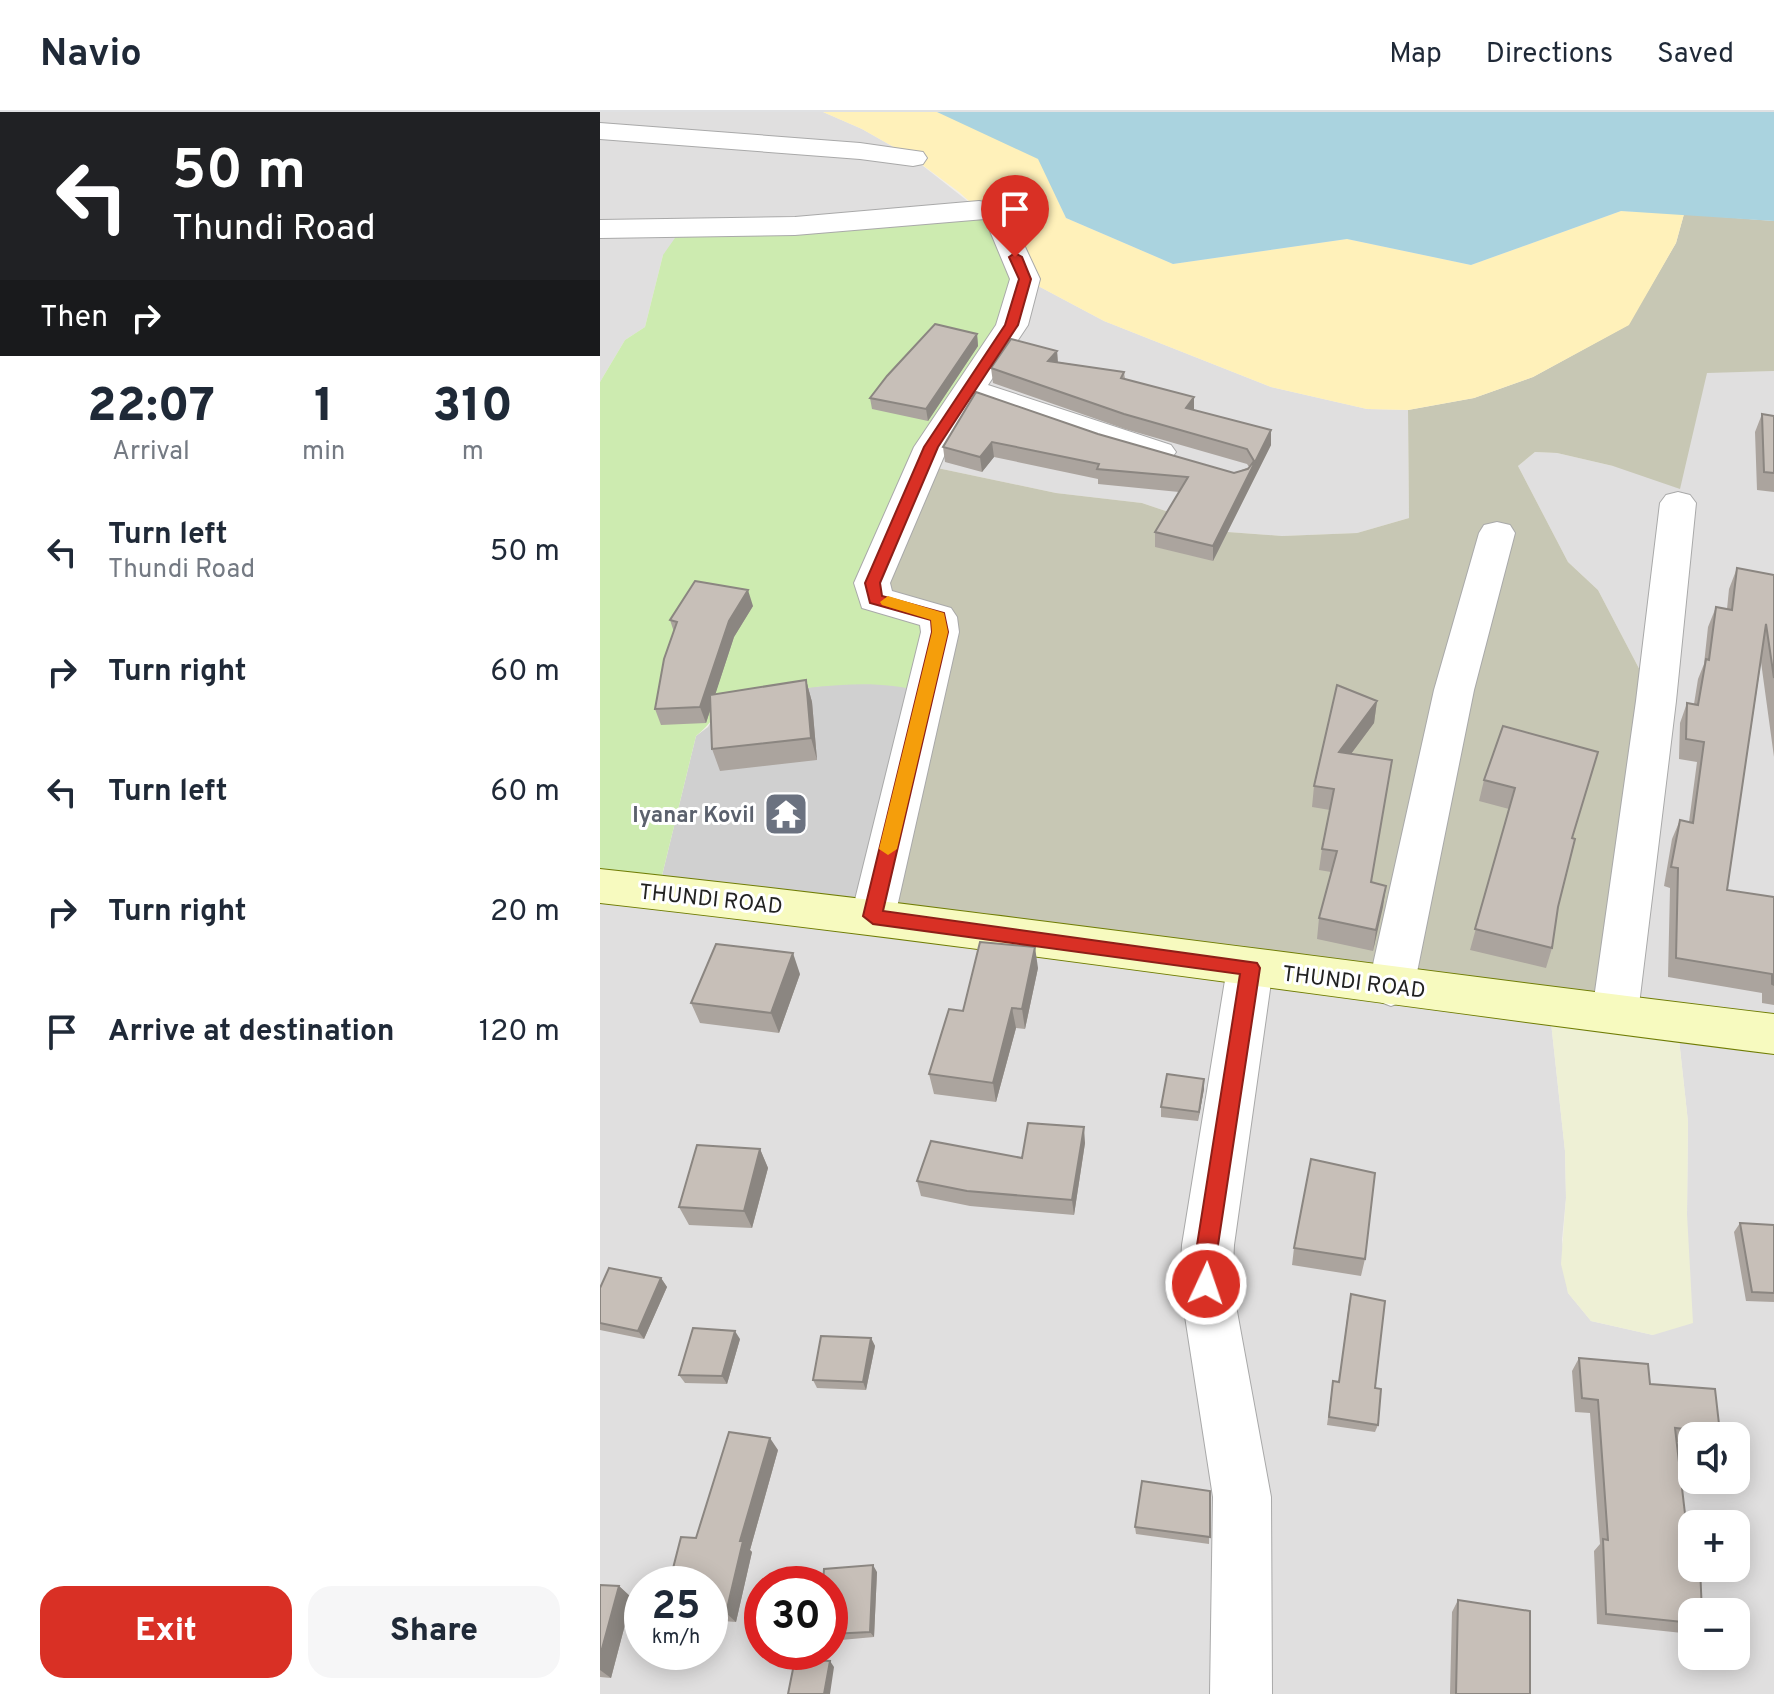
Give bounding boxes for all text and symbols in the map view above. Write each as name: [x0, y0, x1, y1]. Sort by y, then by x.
text: Navio: [40, 31, 142, 80]
text: Map: [1389, 37, 1442, 73]
text: Directions: [1486, 37, 1613, 73]
text: Saved: [1657, 37, 1734, 73]
text: 50 m: [172, 138, 306, 208]
icon: left: [40, 144, 144, 248]
pin: [981, 175, 1049, 257]
icon: arrive: [993, 187, 1037, 231]
text: Thundi Road: [172, 207, 376, 253]
icon: right: [124, 296, 168, 340]
text: Then: [40, 300, 108, 337]
text: 22:07: [87, 378, 215, 438]
text: 1: [314, 378, 334, 438]
text: 310: [433, 378, 513, 438]
text: Arrival: [112, 436, 190, 469]
text: min: [302, 436, 345, 469]
text: m: [462, 436, 484, 469]
text: Turn left: [108, 517, 228, 554]
icon: left: [40, 530, 84, 574]
text: 50 m: [490, 534, 560, 571]
text: Thundi Road: [108, 554, 255, 587]
icon: right: [40, 650, 84, 694]
text: Turn right: [108, 654, 246, 691]
text: 60 m: [490, 654, 560, 691]
icon: left: [40, 770, 84, 814]
text: Turn left: [108, 774, 228, 811]
text: 60 m: [490, 774, 560, 811]
temple icon: Iyanar Kovil: [762, 790, 810, 838]
place label: Iyanar Kovil: [632, 803, 755, 830]
street label: THUNDI ROAD: [638, 880, 784, 921]
icon: right: [40, 890, 84, 934]
text: Turn right: [108, 894, 246, 931]
text: 20 m: [490, 894, 560, 931]
street label: THUNDI ROAD: [1280, 961, 1427, 1006]
icon: arrive: [40, 1010, 84, 1054]
text: Arrive at destination: [108, 1014, 394, 1051]
text: 120 m: [479, 1014, 560, 1051]
position arrow: [1164, 1242, 1248, 1326]
map controls: [1678, 1422, 1750, 1670]
button: sound: [1678, 1422, 1750, 1494]
button: +: [1678, 1510, 1750, 1582]
speed limit sign: 30: [744, 1566, 848, 1670]
text: 25: [652, 1583, 700, 1633]
button: Exit: [40, 1586, 292, 1678]
button: Share: [308, 1586, 560, 1678]
button: −: [1678, 1598, 1750, 1670]
text: km/h: [652, 1625, 700, 1651]

